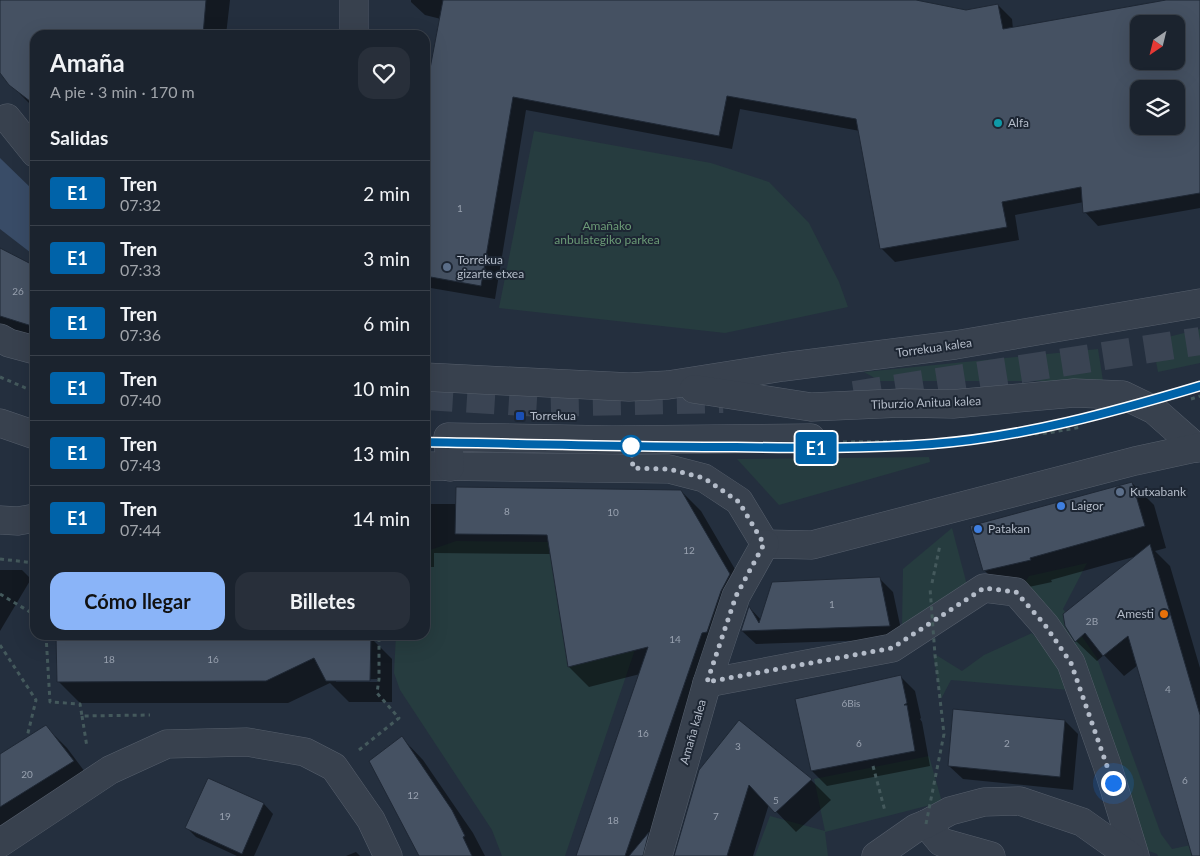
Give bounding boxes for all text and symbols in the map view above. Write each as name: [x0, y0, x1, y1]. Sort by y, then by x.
north arrow: [1130, 15, 1185, 70]
map controls: [1130, 15, 1185, 135]
button: heart: [358, 47, 410, 99]
text: Amaña: [50, 48, 125, 77]
button: layers: [1130, 80, 1185, 135]
text: A pie · 3 min · 170 m: [50, 82, 195, 101]
place label: Alfa: [1008, 115, 1029, 130]
marker: Alfa: [992, 117, 1004, 129]
text: Salidas: [50, 126, 108, 149]
text: Tren: [120, 172, 157, 195]
text: E1: [67, 182, 88, 204]
text: 2 min: [363, 182, 410, 205]
text: 07:32: [120, 195, 161, 214]
house number: 1: [457, 202, 463, 214]
park label: Amañako anbulategiko parkea: [554, 218, 660, 247]
text: Tren: [120, 237, 157, 260]
text: E1: [67, 247, 88, 269]
text: 3 min: [363, 247, 410, 270]
place label: Torrekua gizarte etxea: [457, 252, 524, 281]
text: 07:33: [120, 260, 161, 279]
marker: Torrekua gizarte etxea: [441, 261, 453, 273]
house number: 26: [12, 285, 24, 297]
text: Tren: [120, 302, 157, 325]
text: E1: [67, 312, 88, 334]
text: 6 min: [363, 312, 410, 335]
text: 07:36: [120, 325, 161, 344]
street label: Torrekua kalea: [895, 335, 973, 360]
text: Tren: [120, 367, 157, 390]
text: E1: [67, 377, 88, 399]
text: 10 min: [352, 377, 410, 400]
text: 07:40: [120, 390, 161, 409]
street label: Tiburzio Anitua kalea: [871, 393, 981, 412]
place label: Torrekua: [530, 408, 576, 423]
marker: Torrekua: [514, 410, 526, 422]
text: Tren: [120, 432, 157, 455]
line badge: E1: [794, 432, 838, 464]
unlabelled marker: [620, 435, 642, 457]
text: E1: [806, 437, 826, 459]
text: E1: [67, 442, 88, 464]
text: 13 min: [352, 442, 410, 465]
text: 07:43: [120, 455, 161, 474]
place label: Kutxabank: [1130, 484, 1187, 499]
marker: Kutxabank: [1114, 486, 1126, 498]
text: Tren: [120, 497, 157, 520]
place label: Laigor: [1071, 498, 1104, 513]
marker: Laigor: [1055, 500, 1067, 512]
house number: 8: [504, 505, 510, 517]
house number: 10: [607, 506, 619, 518]
text: E1: [67, 507, 88, 529]
text: 14 min: [352, 507, 410, 530]
text: 07:44: [120, 520, 161, 539]
place label: Patakan: [988, 521, 1030, 536]
marker: Patakan: [972, 523, 984, 535]
house number: 12: [683, 544, 695, 556]
button: Cómo llegar: [50, 572, 225, 630]
button: Billetes: [235, 572, 410, 630]
house number: 1: [829, 598, 835, 610]
place label: Amesti: [1117, 606, 1154, 621]
marker: Amesti: [1158, 608, 1170, 620]
house number: 2B: [1086, 615, 1098, 627]
house number: 14: [669, 633, 681, 645]
house number: 18: [103, 653, 115, 665]
house number: 16: [207, 653, 219, 665]
house number: 4: [1165, 683, 1171, 695]
house number: 6Bis: [842, 697, 860, 709]
street label: Amaña kalea: [676, 698, 709, 766]
house number: 16: [637, 727, 649, 739]
house number: 6: [856, 737, 862, 749]
house number: 2: [1004, 737, 1010, 749]
house number: 3: [735, 740, 741, 752]
house number: 20: [21, 768, 33, 780]
your location: [1101, 771, 1126, 796]
house number: 6: [1182, 774, 1188, 786]
house number: 12: [407, 789, 419, 801]
house number: 5: [773, 794, 779, 806]
house number: 19: [219, 810, 231, 822]
house number: 7: [713, 810, 719, 822]
house number: 18: [607, 814, 619, 826]

